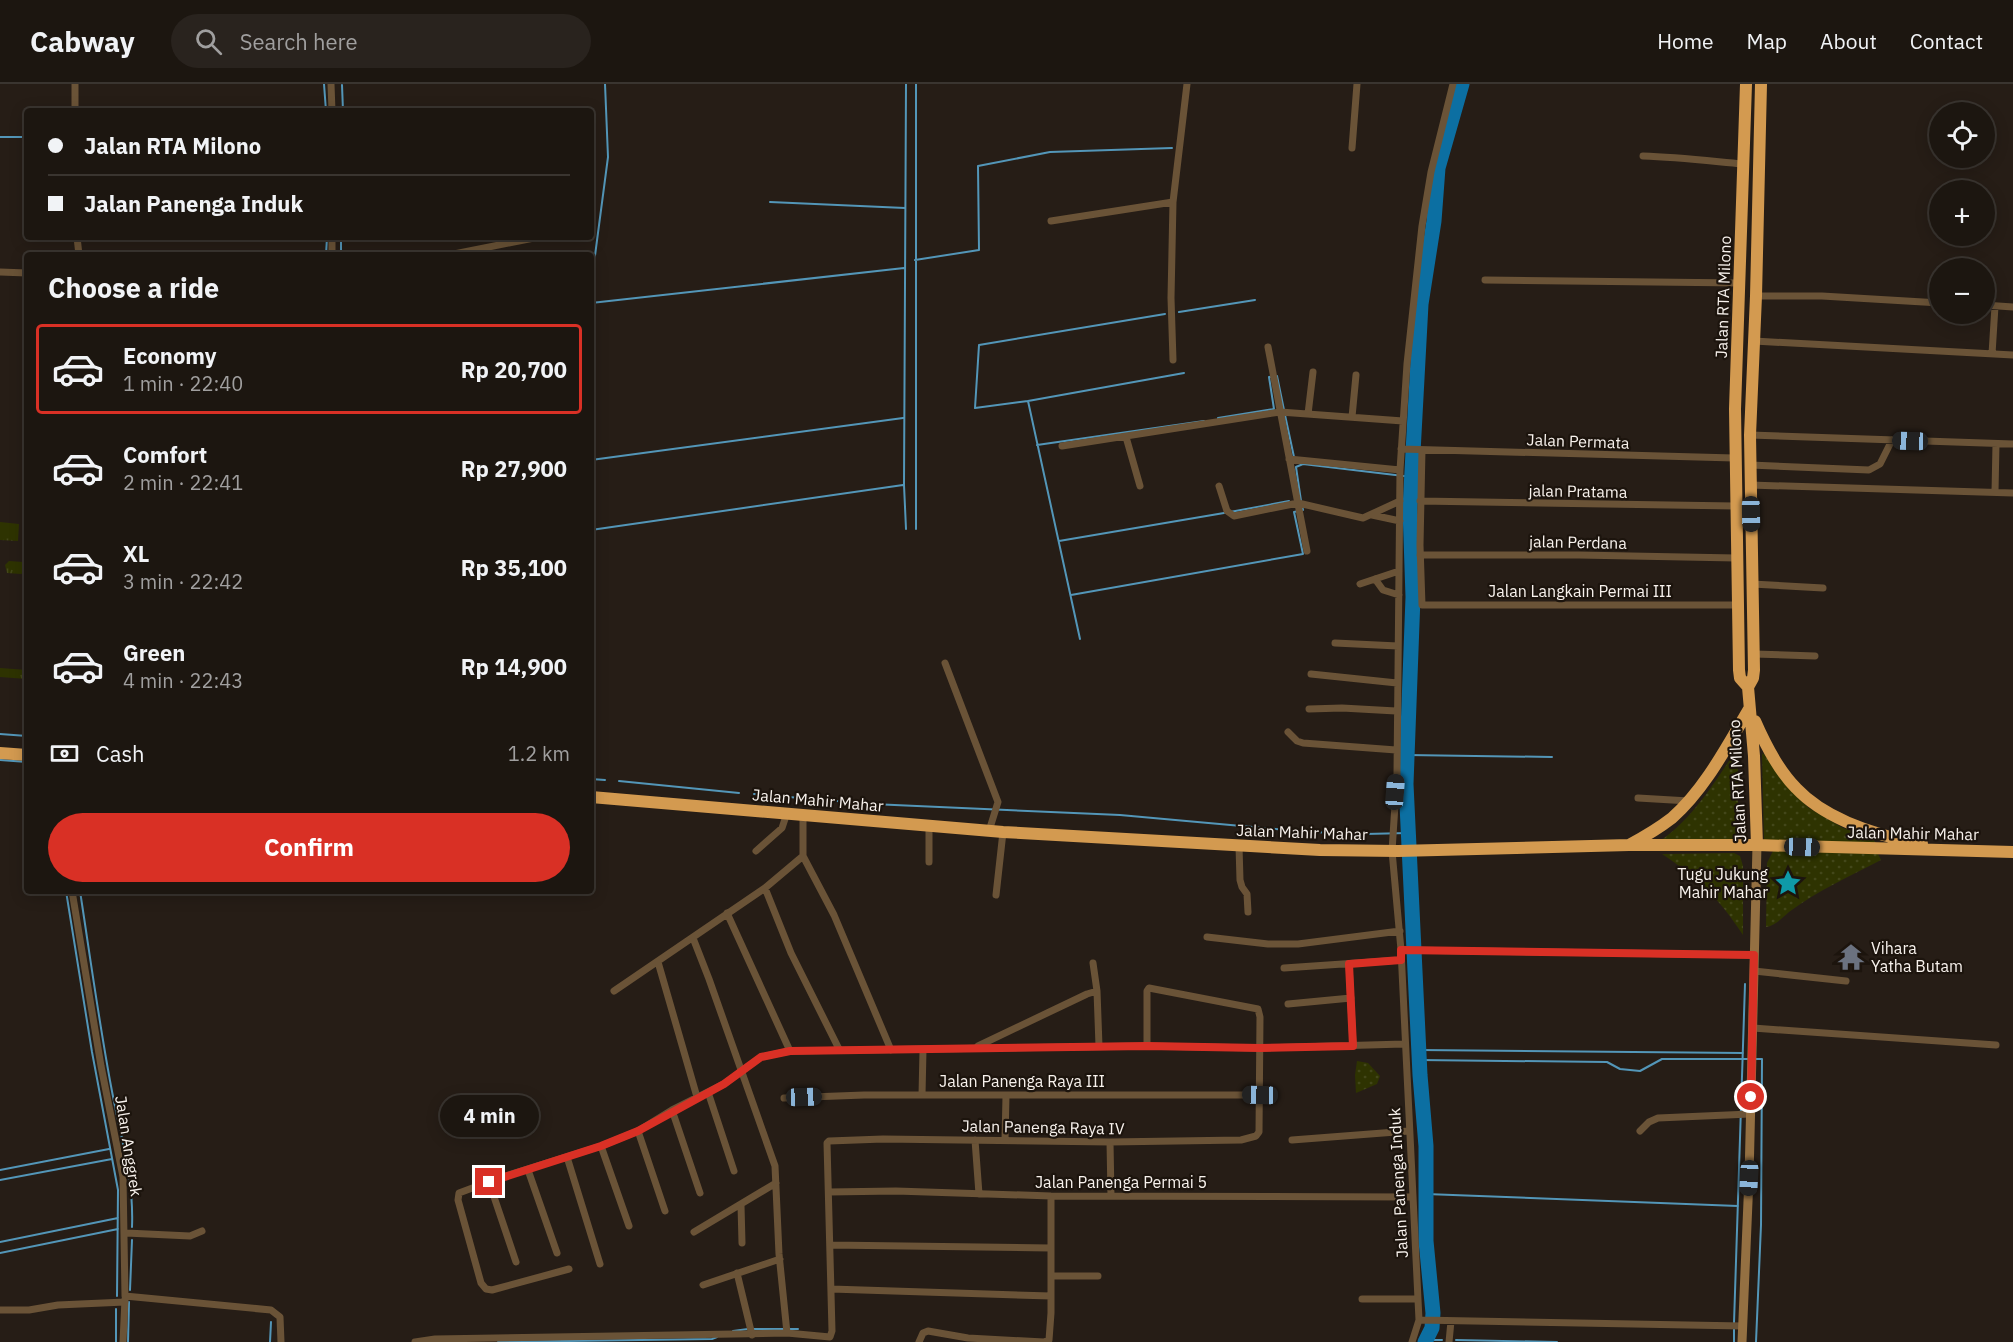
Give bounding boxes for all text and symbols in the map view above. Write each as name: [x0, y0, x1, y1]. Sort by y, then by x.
search box: [171, 14, 591, 68]
text: Cabway: [30, 23, 135, 60]
icon: search: [192, 25, 225, 58]
text: Search here: [240, 27, 358, 56]
text: Home: [1657, 27, 1714, 55]
text: Map: [1747, 27, 1787, 55]
text: About: [1820, 27, 1877, 55]
text: Contact: [1910, 27, 1983, 55]
map controls: [1929, 102, 1995, 324]
button: locate: [1929, 102, 1995, 168]
text: Jalan RTA Milono: [84, 131, 261, 160]
button: +: [1929, 180, 1995, 246]
text: Jalan Panenga Induk: [84, 189, 303, 218]
street label: Jalan RTA Milono: [1711, 235, 1735, 359]
button: −: [1929, 258, 1995, 324]
text: Choose a ride: [48, 270, 219, 305]
text: Economy: [123, 341, 217, 370]
icon: car: [51, 342, 105, 396]
text: Rp 20,700: [461, 355, 567, 384]
text: 1 min · 22:40: [123, 370, 243, 397]
street label: Jalan Permata: [1526, 429, 1630, 453]
car: [1892, 431, 1928, 451]
text: Comfort: [123, 440, 207, 469]
icon: car: [51, 441, 105, 495]
text: Rp 27,900: [461, 454, 567, 483]
text: 2 min · 22:41: [123, 469, 243, 496]
street label: jalan Pratama: [1528, 480, 1628, 502]
car: [1742, 496, 1760, 532]
street label: jalan Perdana: [1529, 531, 1627, 553]
text: XL: [123, 539, 149, 568]
icon: car: [51, 540, 105, 594]
text: Rp 35,100: [461, 553, 567, 582]
text: 3 min · 22:42: [123, 568, 243, 595]
street label: Jalan Langkain Permai III: [1488, 581, 1672, 601]
text: Green: [123, 638, 185, 667]
icon: car: [51, 639, 105, 693]
text: Rp 14,900: [461, 652, 567, 681]
text: 4 min · 22:43: [123, 667, 243, 694]
street label: Jalan RTA Milono: [1724, 719, 1750, 843]
icon: cash: [48, 737, 81, 770]
text: Cash: [96, 739, 145, 768]
text: 1.2 km: [508, 740, 570, 767]
car: [1385, 773, 1405, 811]
street label: Jalan Mahir Mahar: [751, 784, 885, 816]
button: Confirm: [48, 813, 570, 882]
street label: Jalan Mahir Mahar: [1236, 820, 1368, 844]
street label: Jalan Mahir Mahar: [1847, 822, 1979, 844]
car: [1784, 837, 1820, 857]
place label: Tugu Jukung Mahir Mahar: [1677, 864, 1769, 902]
place icon: Tugu Jukung Mahir Mahar: [1773, 868, 1803, 898]
place label: Vihara Yatha Butam: [1871, 938, 1963, 976]
temple icon: Vihara Yatha Butam: [1836, 942, 1866, 972]
street label: Jalan Panenga Raya III: [939, 1071, 1105, 1091]
route start: [1737, 1083, 1764, 1110]
car: [1242, 1086, 1278, 1104]
car: [786, 1087, 822, 1107]
street label: Jalan Anggrek: [111, 1094, 147, 1198]
callout: 4 min: [440, 1095, 538, 1137]
text: 4 min: [463, 1102, 516, 1129]
street label: Jalan Panenga Induk: [1384, 1107, 1412, 1259]
street label: Jalan Panenga Raya IV: [961, 1116, 1125, 1138]
car: [1739, 1160, 1759, 1196]
route end: [475, 1168, 502, 1195]
street label: Jalan Panenga Permai 5: [1035, 1172, 1207, 1192]

